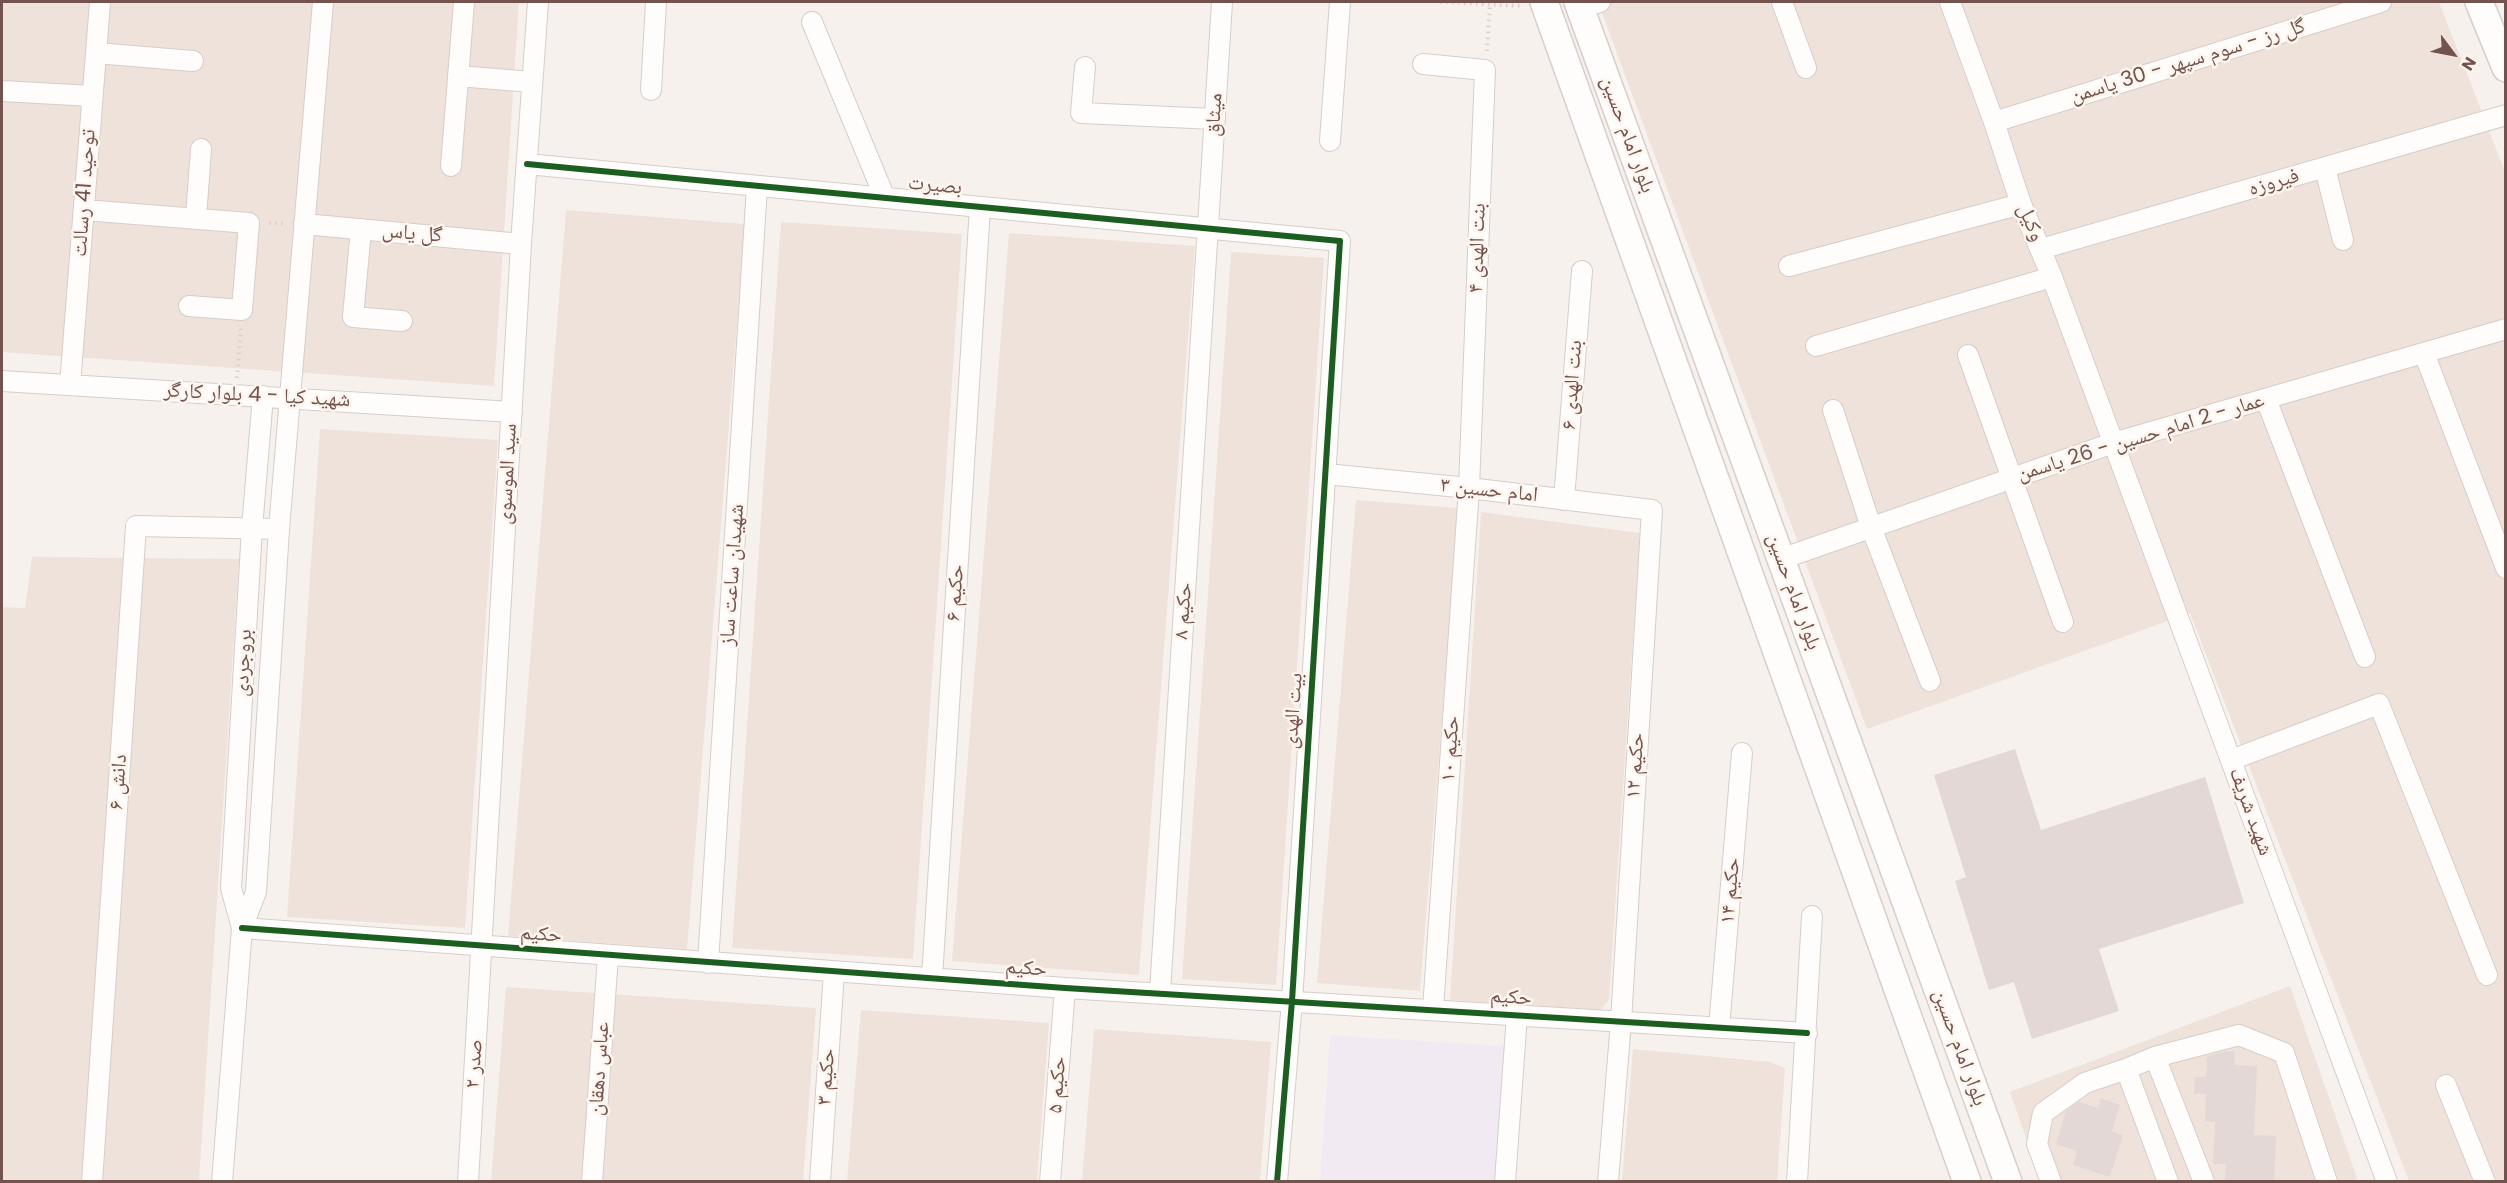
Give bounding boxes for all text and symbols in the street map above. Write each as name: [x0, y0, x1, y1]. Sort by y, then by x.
street label: گل رز - سوم سپهر - 30 یاسمن: [2067, 14, 2309, 110]
north arrow: [2423, 24, 2483, 84]
text: N: [2456, 53, 2482, 75]
street label: بلوار امام حسین: [1594, 73, 1660, 197]
street label: میثاق: [1201, 93, 1229, 137]
street label: توحید 41 رسالت: [68, 128, 102, 258]
street label: فیروزه: [2246, 164, 2302, 202]
street label: بصیرت: [907, 171, 963, 201]
street label: وکیل: [2011, 200, 2049, 246]
street label: بنت الهدی ۴: [1464, 203, 1492, 293]
street label: گل یاس: [381, 219, 443, 249]
street label: بنت الهدی ۶: [1557, 339, 1589, 431]
street label: شهید کیا - 4 بلوار کارگر: [163, 379, 351, 413]
street label: عمار - 2 امام حسین - 26 یاسمن: [2014, 388, 2268, 488]
street label: سید الموسوی: [493, 423, 523, 525]
street label: امام حسین ۳: [1439, 473, 1539, 509]
street label: شهیدان ساعت ساز: [715, 503, 751, 647]
street label: بلوار امام حسین: [1760, 530, 1826, 654]
street label: حکیم ۶: [941, 564, 971, 622]
street label: حکیم ۸: [1169, 582, 1199, 640]
street label: بروجردی: [230, 629, 258, 697]
street label: بیت الهدی: [1279, 672, 1309, 750]
street label: حکیم ۱۰: [1436, 715, 1466, 783]
street label: حکیم ۱۲: [1621, 732, 1651, 800]
street label: دانش ۶: [104, 753, 134, 811]
street label: شهید شریف: [2222, 765, 2278, 859]
street label: حکیم ۱۴: [1716, 857, 1746, 925]
street label: حکیم: [519, 921, 563, 949]
street label: حکیم: [1004, 955, 1048, 983]
street label: حکیم: [1489, 984, 1533, 1012]
street label: بلوار امام حسین: [1926, 986, 1992, 1110]
street label: عباس دهقان: [584, 1021, 616, 1117]
street label: صدر ۲: [461, 1038, 489, 1090]
street label: حکیم ۳: [812, 1048, 842, 1106]
street label: حکیم ۵: [1043, 1056, 1073, 1114]

